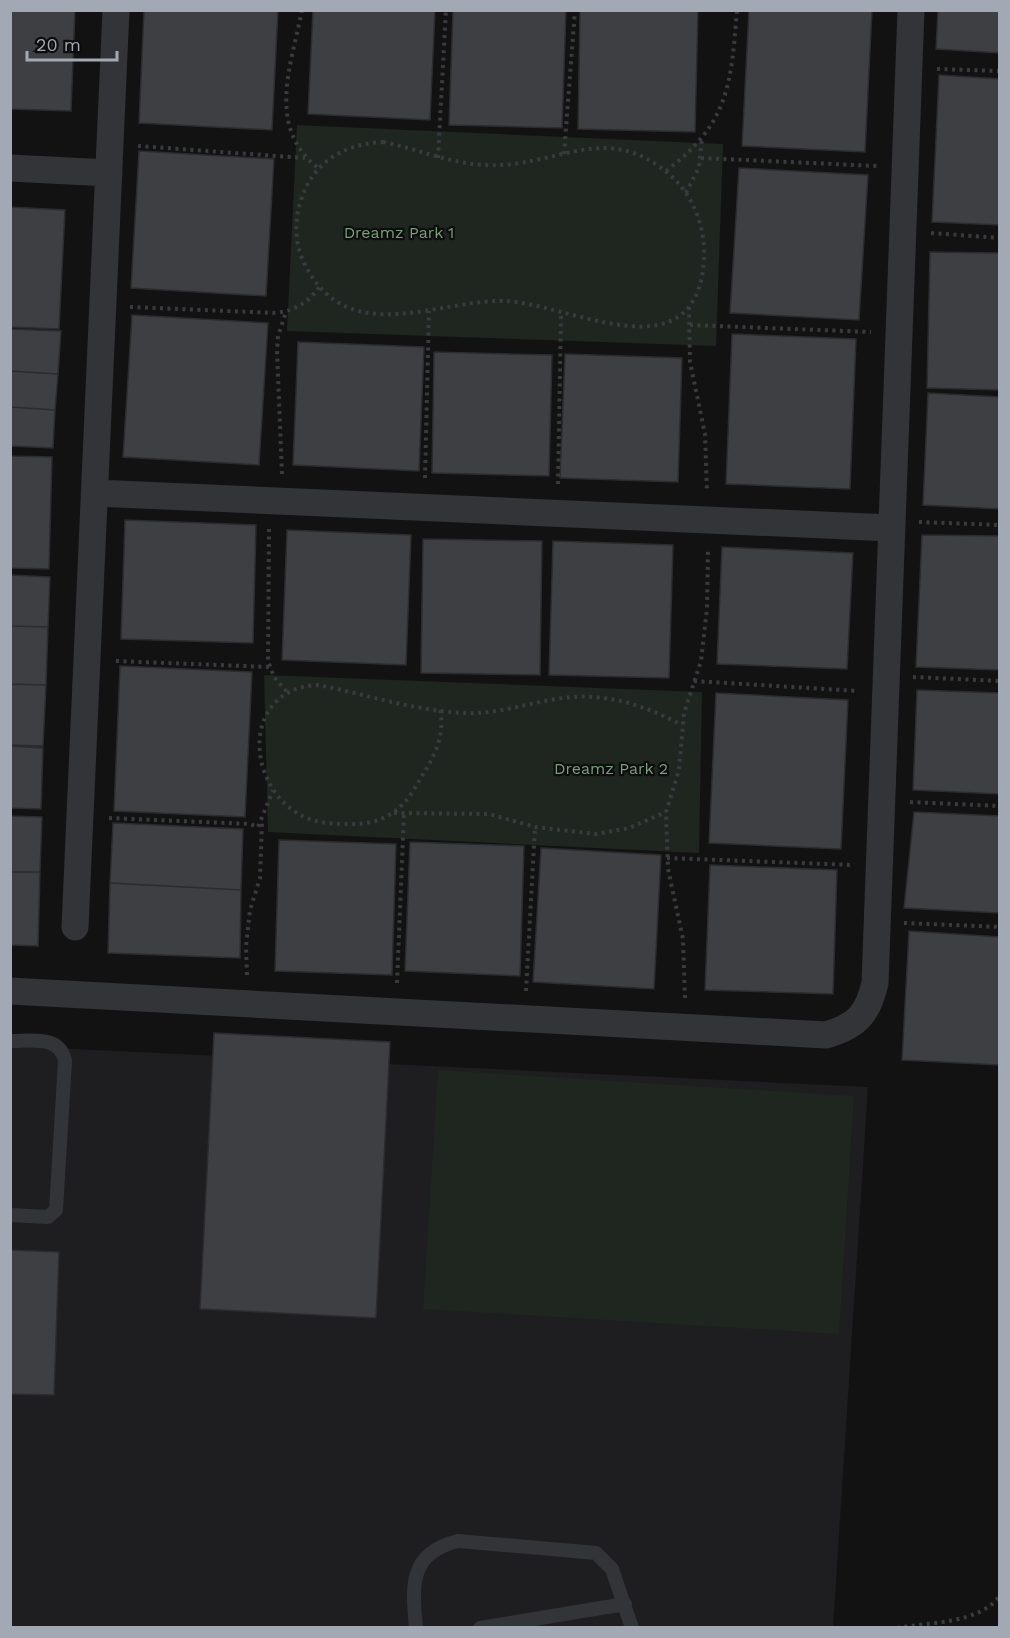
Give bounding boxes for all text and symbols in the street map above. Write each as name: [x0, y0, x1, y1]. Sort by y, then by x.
scale bar: [27, 24, 117, 62]
text: 20 m: [36, 34, 81, 55]
park label: Dreamz Park 1: [344, 223, 454, 242]
park label: Dreamz Park 2: [554, 759, 668, 778]

